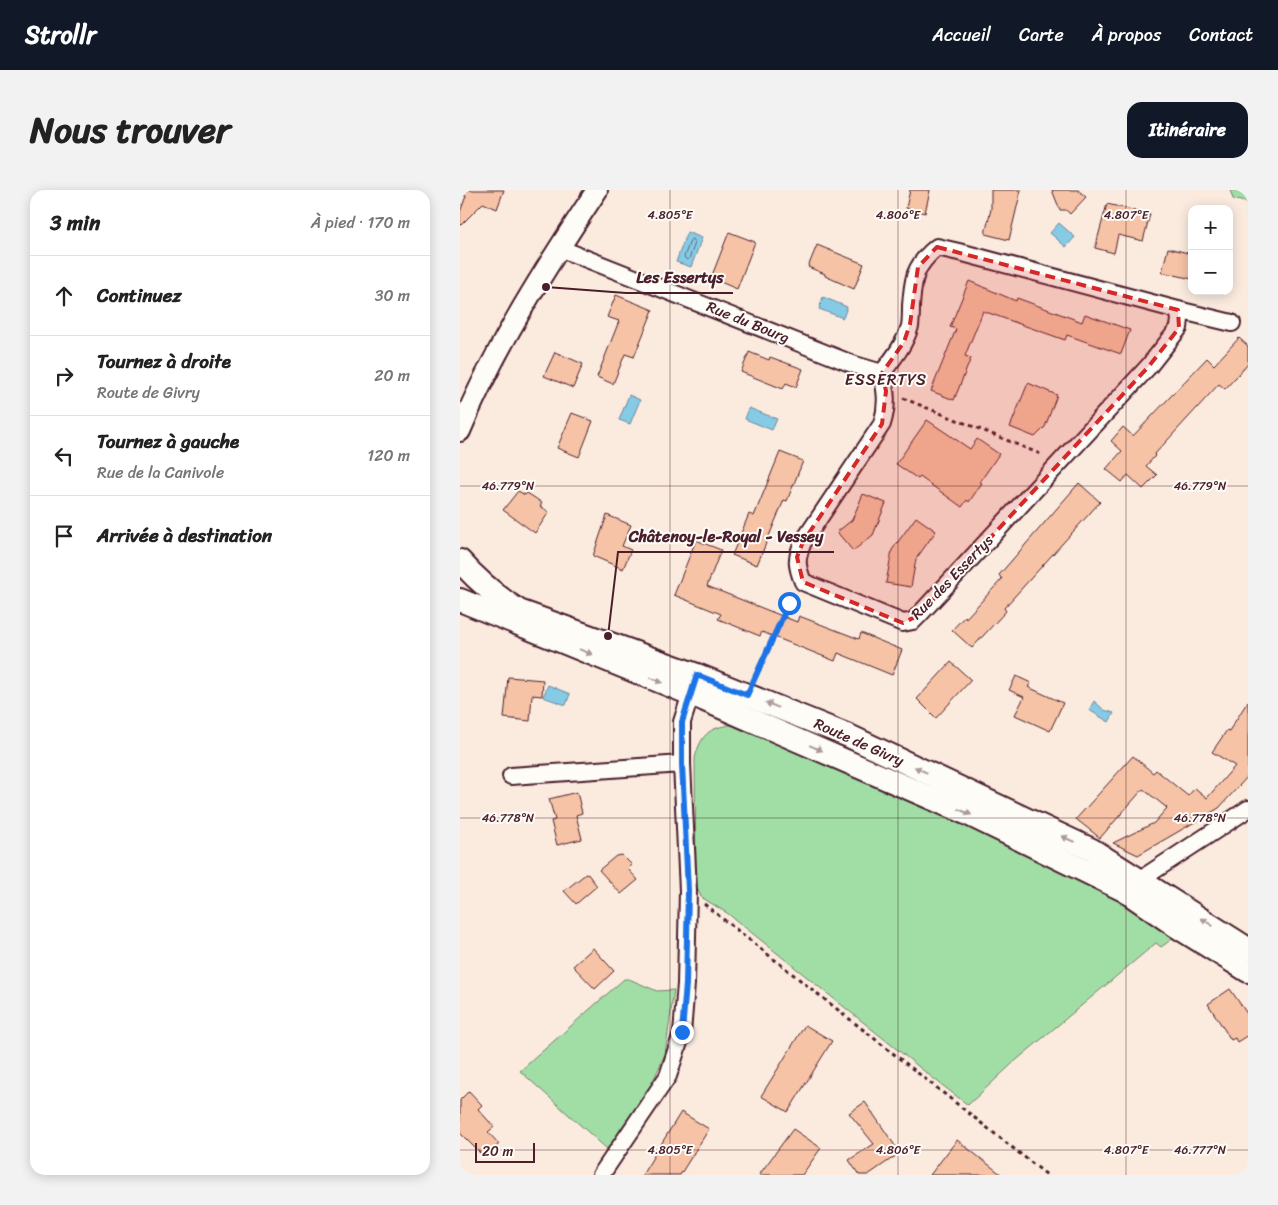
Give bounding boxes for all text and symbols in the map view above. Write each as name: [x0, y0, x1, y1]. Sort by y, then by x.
text: Strollr: [25, 14, 96, 56]
text: Accueil: [932, 19, 991, 51]
text: Carte: [1019, 19, 1064, 51]
text: À propos: [1092, 19, 1161, 51]
text: Contact: [1189, 19, 1253, 51]
text: Nous trouver: [30, 99, 230, 161]
button: Itinéraire: [1127, 102, 1248, 158]
text: 3 min: [50, 204, 100, 242]
text: 4.805°E: [647, 204, 694, 226]
text: 4.806°E: [876, 204, 922, 226]
text: 4.807°E: [1104, 204, 1150, 226]
map controls: [1188, 205, 1233, 295]
button: +: [1188, 205, 1233, 250]
text: À pied · 170 m: [311, 208, 410, 237]
button: −: [1188, 250, 1233, 295]
callout: Les Essertys: [626, 262, 733, 293]
text: Les Essertys: [636, 263, 724, 292]
text: Continuez: [97, 279, 182, 312]
text: 30 m: [375, 281, 410, 310]
icon: ahead: [50, 282, 78, 310]
street label: Rue du Bourg: [703, 294, 793, 350]
text: Tournez à droite: [97, 345, 231, 378]
text: 20 m: [374, 361, 410, 390]
icon: right: [50, 362, 78, 390]
district label: ESSERTYS: [845, 365, 927, 394]
text: Route de Givry: [97, 378, 200, 407]
text: Tournez à gauche: [97, 425, 239, 458]
text: 120 m: [367, 441, 410, 470]
icon: left: [50, 442, 78, 470]
text: Rue de la Canivole: [97, 458, 224, 487]
text: 46.779°N: [482, 475, 535, 497]
text: 46.779°N: [1174, 475, 1227, 497]
text: Arrivée à destination: [97, 519, 272, 552]
callout: Châtenoy-le-Royal - Vessey: [618, 521, 834, 552]
icon: arrive: [50, 522, 78, 550]
text: Châtenoy-le-Royal - Vessey: [628, 522, 824, 551]
street label: Rue des Essertys: [904, 528, 1000, 626]
route start: [778, 592, 801, 615]
one-way arrow: [579, 648, 593, 656]
one-way arrow: [649, 677, 663, 685]
one-way arrow: [765, 700, 779, 708]
street label: Route de Givry: [810, 711, 908, 774]
one-way arrow: [809, 745, 823, 753]
one-way arrow: [914, 765, 928, 773]
text: 46.778°N: [482, 807, 535, 829]
text: 46.778°N: [1174, 807, 1227, 829]
one-way arrow: [958, 809, 972, 817]
one-way arrow: [1061, 834, 1075, 842]
one-way arrow: [1200, 917, 1214, 927]
route end: [671, 1021, 694, 1044]
text: 20 m: [482, 1139, 513, 1164]
text: 4.805°E: [647, 1139, 694, 1161]
text: 4.806°E: [876, 1139, 922, 1161]
text: 4.807°E: [1104, 1139, 1150, 1161]
text: 46.777°N: [1174, 1139, 1227, 1161]
scale bar: [475, 1140, 535, 1163]

